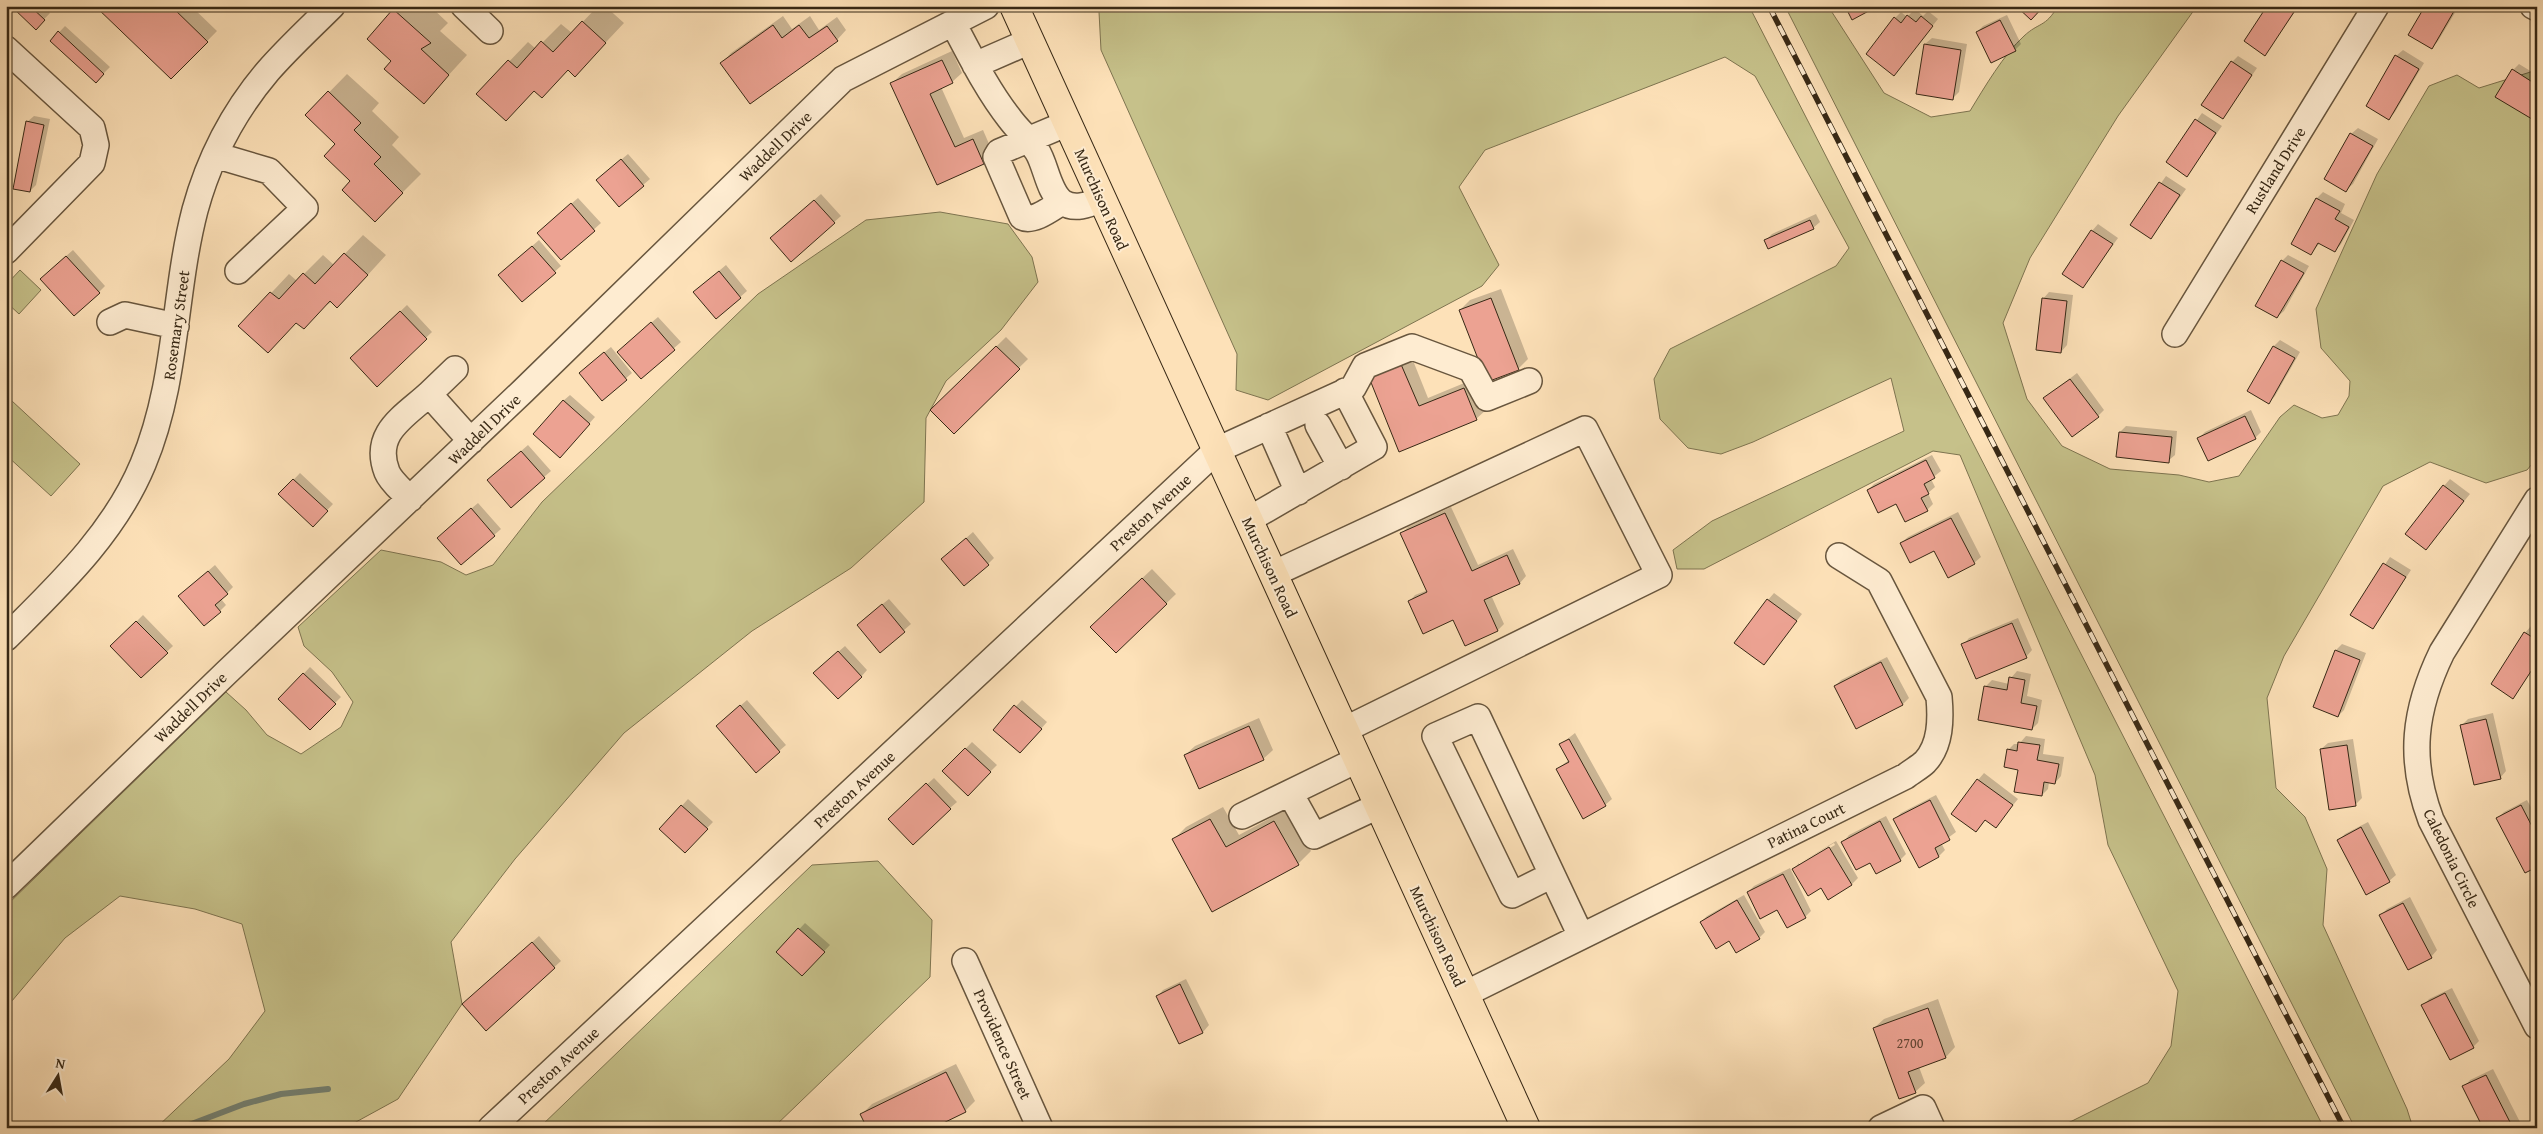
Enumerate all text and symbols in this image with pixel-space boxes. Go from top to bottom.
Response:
street label: Waddell Drive [733,105,817,187]
street label: Rustland Drive [2239,122,2311,218]
street label: Murchison Road [1069,144,1135,254]
street label: Rosemary Street [156,268,196,381]
street label: Waddell Drive [442,388,526,470]
street label: Preston Avenue [1104,468,1196,556]
street label: Murchison Road [1236,513,1304,622]
street label: Waddell Drive [148,666,232,748]
street label: Preston Avenue [808,745,900,833]
street label: Patina Court [1763,796,1849,854]
street label: Caledonia Circle [2418,804,2486,912]
street label: Murchison Road [1404,882,1472,991]
street label: Providence Street [968,985,1038,1104]
street label: Preston Avenue [512,1021,604,1109]
house number: 2700 [1897,1033,1924,1053]
north arrow [32,1052,82,1102]
text: N [54,1053,68,1074]

